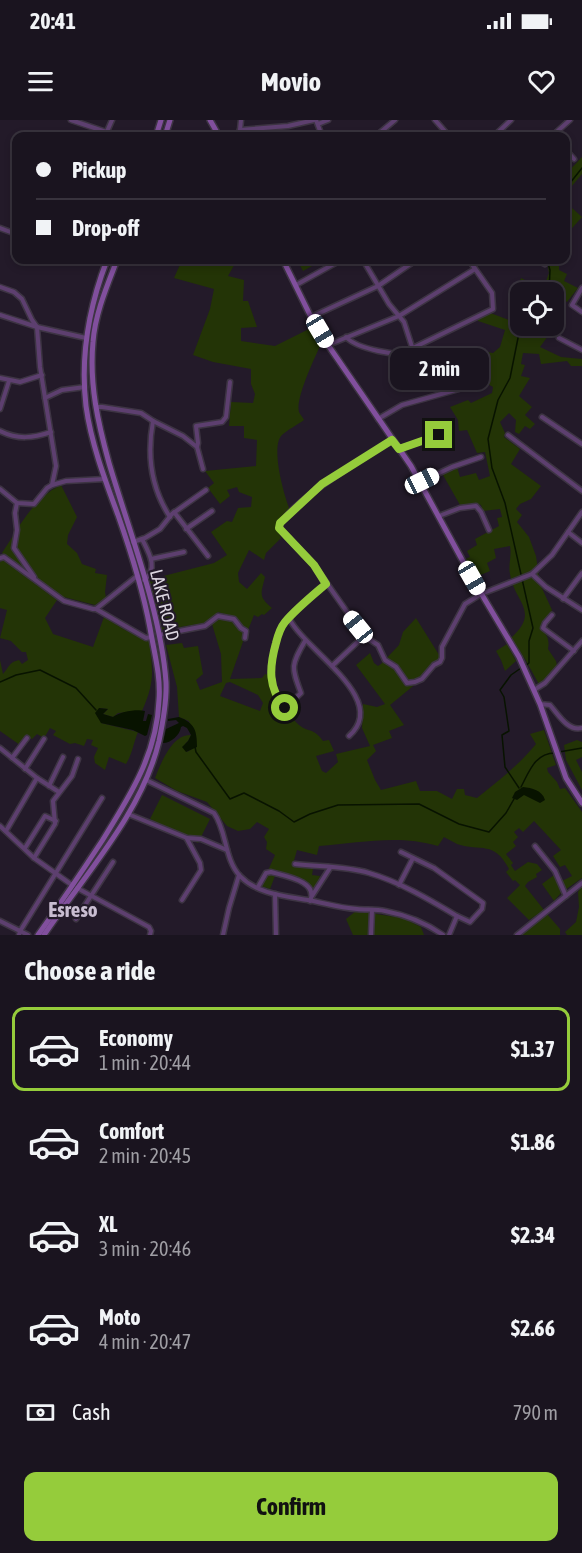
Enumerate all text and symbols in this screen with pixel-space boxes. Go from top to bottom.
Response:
text: 20:41 [30,8,76,34]
icon: menu [24,65,57,98]
icon: heart [525,65,558,98]
text: Movio [261,66,321,97]
text: Pickup [72,157,127,183]
text: Drop-off [72,215,139,241]
map controls [510,282,564,336]
button: locate [510,282,564,336]
car [303,311,337,351]
callout: 2 min [390,348,488,390]
text: 2 min [419,357,460,380]
route end [425,421,452,448]
car [402,465,442,497]
car [455,558,489,598]
street label: LAKE ROAD [146,567,184,643]
car [340,607,376,647]
route start [271,694,298,721]
district label: Esreso [48,897,98,921]
text: Choose a ride [24,955,156,986]
icon: car [27,1022,81,1076]
text: Economy [99,1025,173,1051]
text: $1.37 [511,1036,555,1062]
text: 1 min · 20:44 [99,1051,191,1074]
icon: car [27,1115,81,1169]
text: Comfort [99,1118,164,1144]
text: $1.86 [511,1129,555,1155]
text: 2 min · 20:45 [99,1144,191,1167]
icon: car [27,1208,81,1262]
text: XL [99,1211,117,1237]
text: $2.34 [511,1222,555,1248]
text: 3 min · 20:46 [99,1237,191,1260]
icon: car [27,1301,81,1355]
text: Moto [99,1304,141,1330]
text: $2.66 [511,1315,555,1341]
text: 4 min · 20:47 [99,1330,191,1353]
icon: cash [24,1396,57,1429]
text: Cash [72,1399,111,1425]
text: 790 m [513,1401,558,1424]
button: Confirm [24,1472,558,1541]

